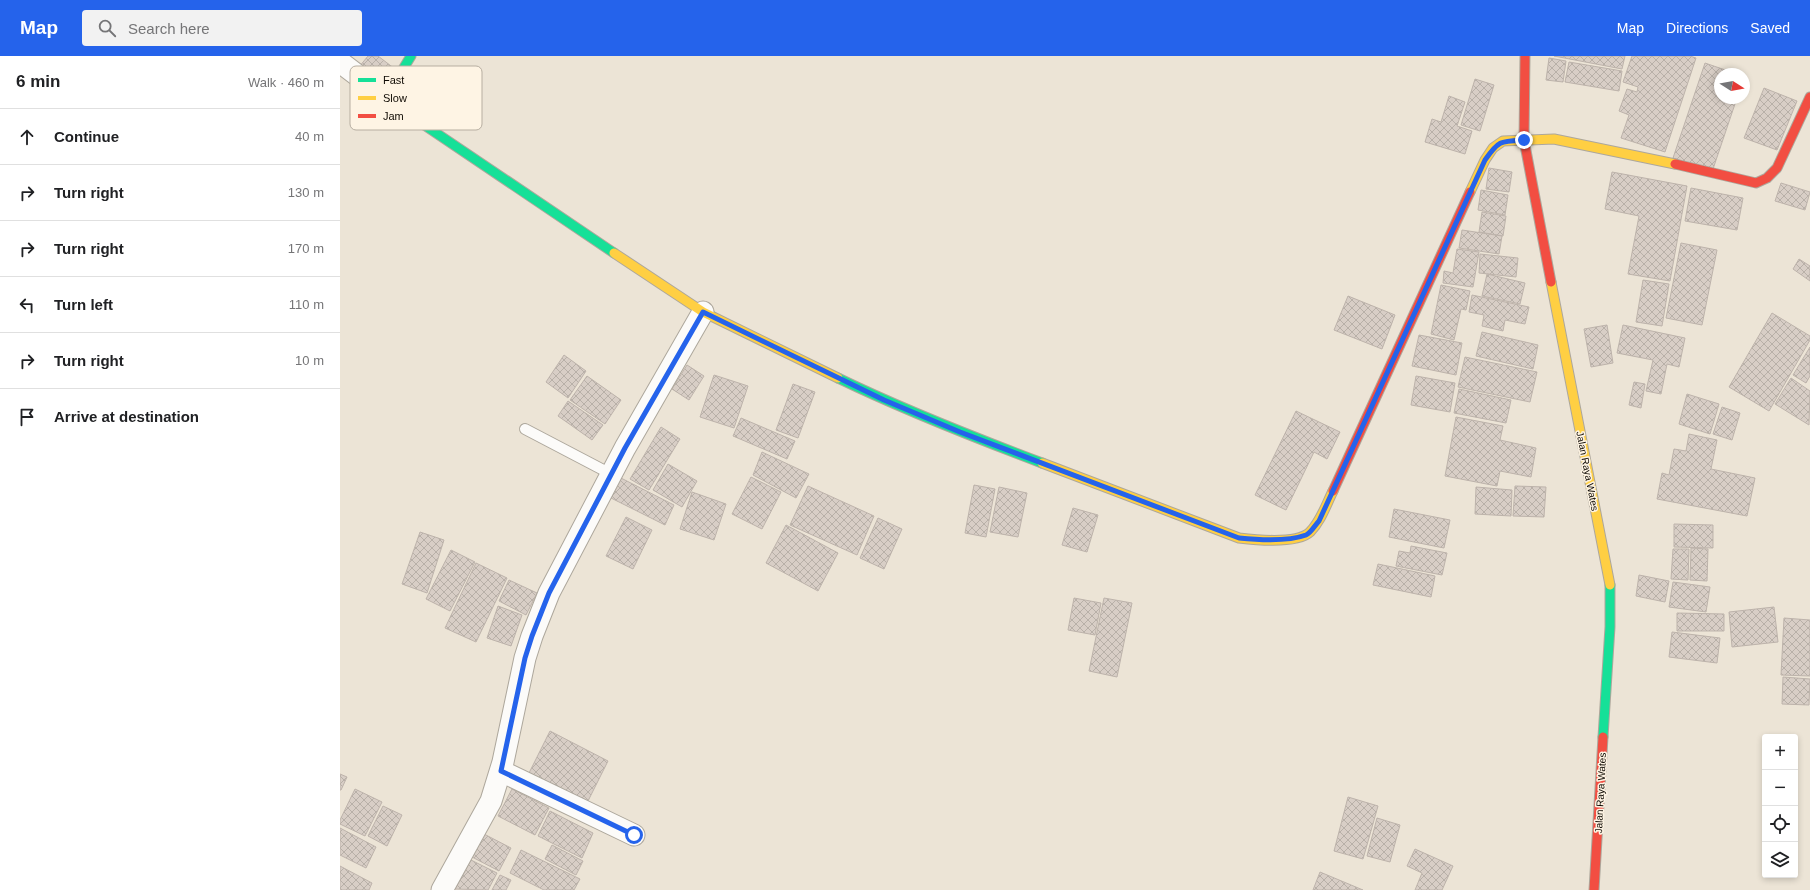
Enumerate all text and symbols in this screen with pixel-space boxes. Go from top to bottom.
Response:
search box [82,10,362,46]
text: Map [20,17,58,38]
icon: search [96,17,118,39]
text: Search here [128,20,210,37]
text: Map [1617,20,1644,36]
text: Directions [1666,20,1728,36]
text: Saved [1750,20,1790,36]
legend [350,66,482,130]
north arrow [1714,68,1750,104]
text: 6 min [16,72,60,91]
text: Fast [383,74,404,86]
text: Walk · 460 m [248,75,324,90]
text: Slow [383,92,407,104]
text: Jam [383,110,404,122]
icon: ahead [16,126,38,148]
text: Continue [54,128,119,145]
text: 40 m [295,129,324,144]
route end [1515,131,1533,149]
icon: right [16,182,38,204]
text: Turn right [54,184,124,201]
text: 130 m [288,185,324,200]
icon: right [16,238,38,260]
text: Turn right [54,240,124,257]
text: 170 m [288,241,324,256]
icon: left [16,294,38,316]
text: Turn left [54,296,113,313]
text: 110 m [289,297,324,312]
icon: right [16,350,38,372]
text: Turn right [54,352,124,369]
text: 10 m [295,353,324,368]
icon: arrive [16,406,38,428]
text: Arrive at destination [54,408,199,425]
street label: Jalan Raya Wates [1574,430,1601,512]
map controls [1762,734,1798,878]
button: + [1762,734,1798,770]
street label: Jalan Raya Wates [1593,752,1608,834]
button: − [1762,770,1798,806]
button: locate [1762,806,1798,842]
route start [625,826,643,844]
button: layers [1762,842,1798,878]

